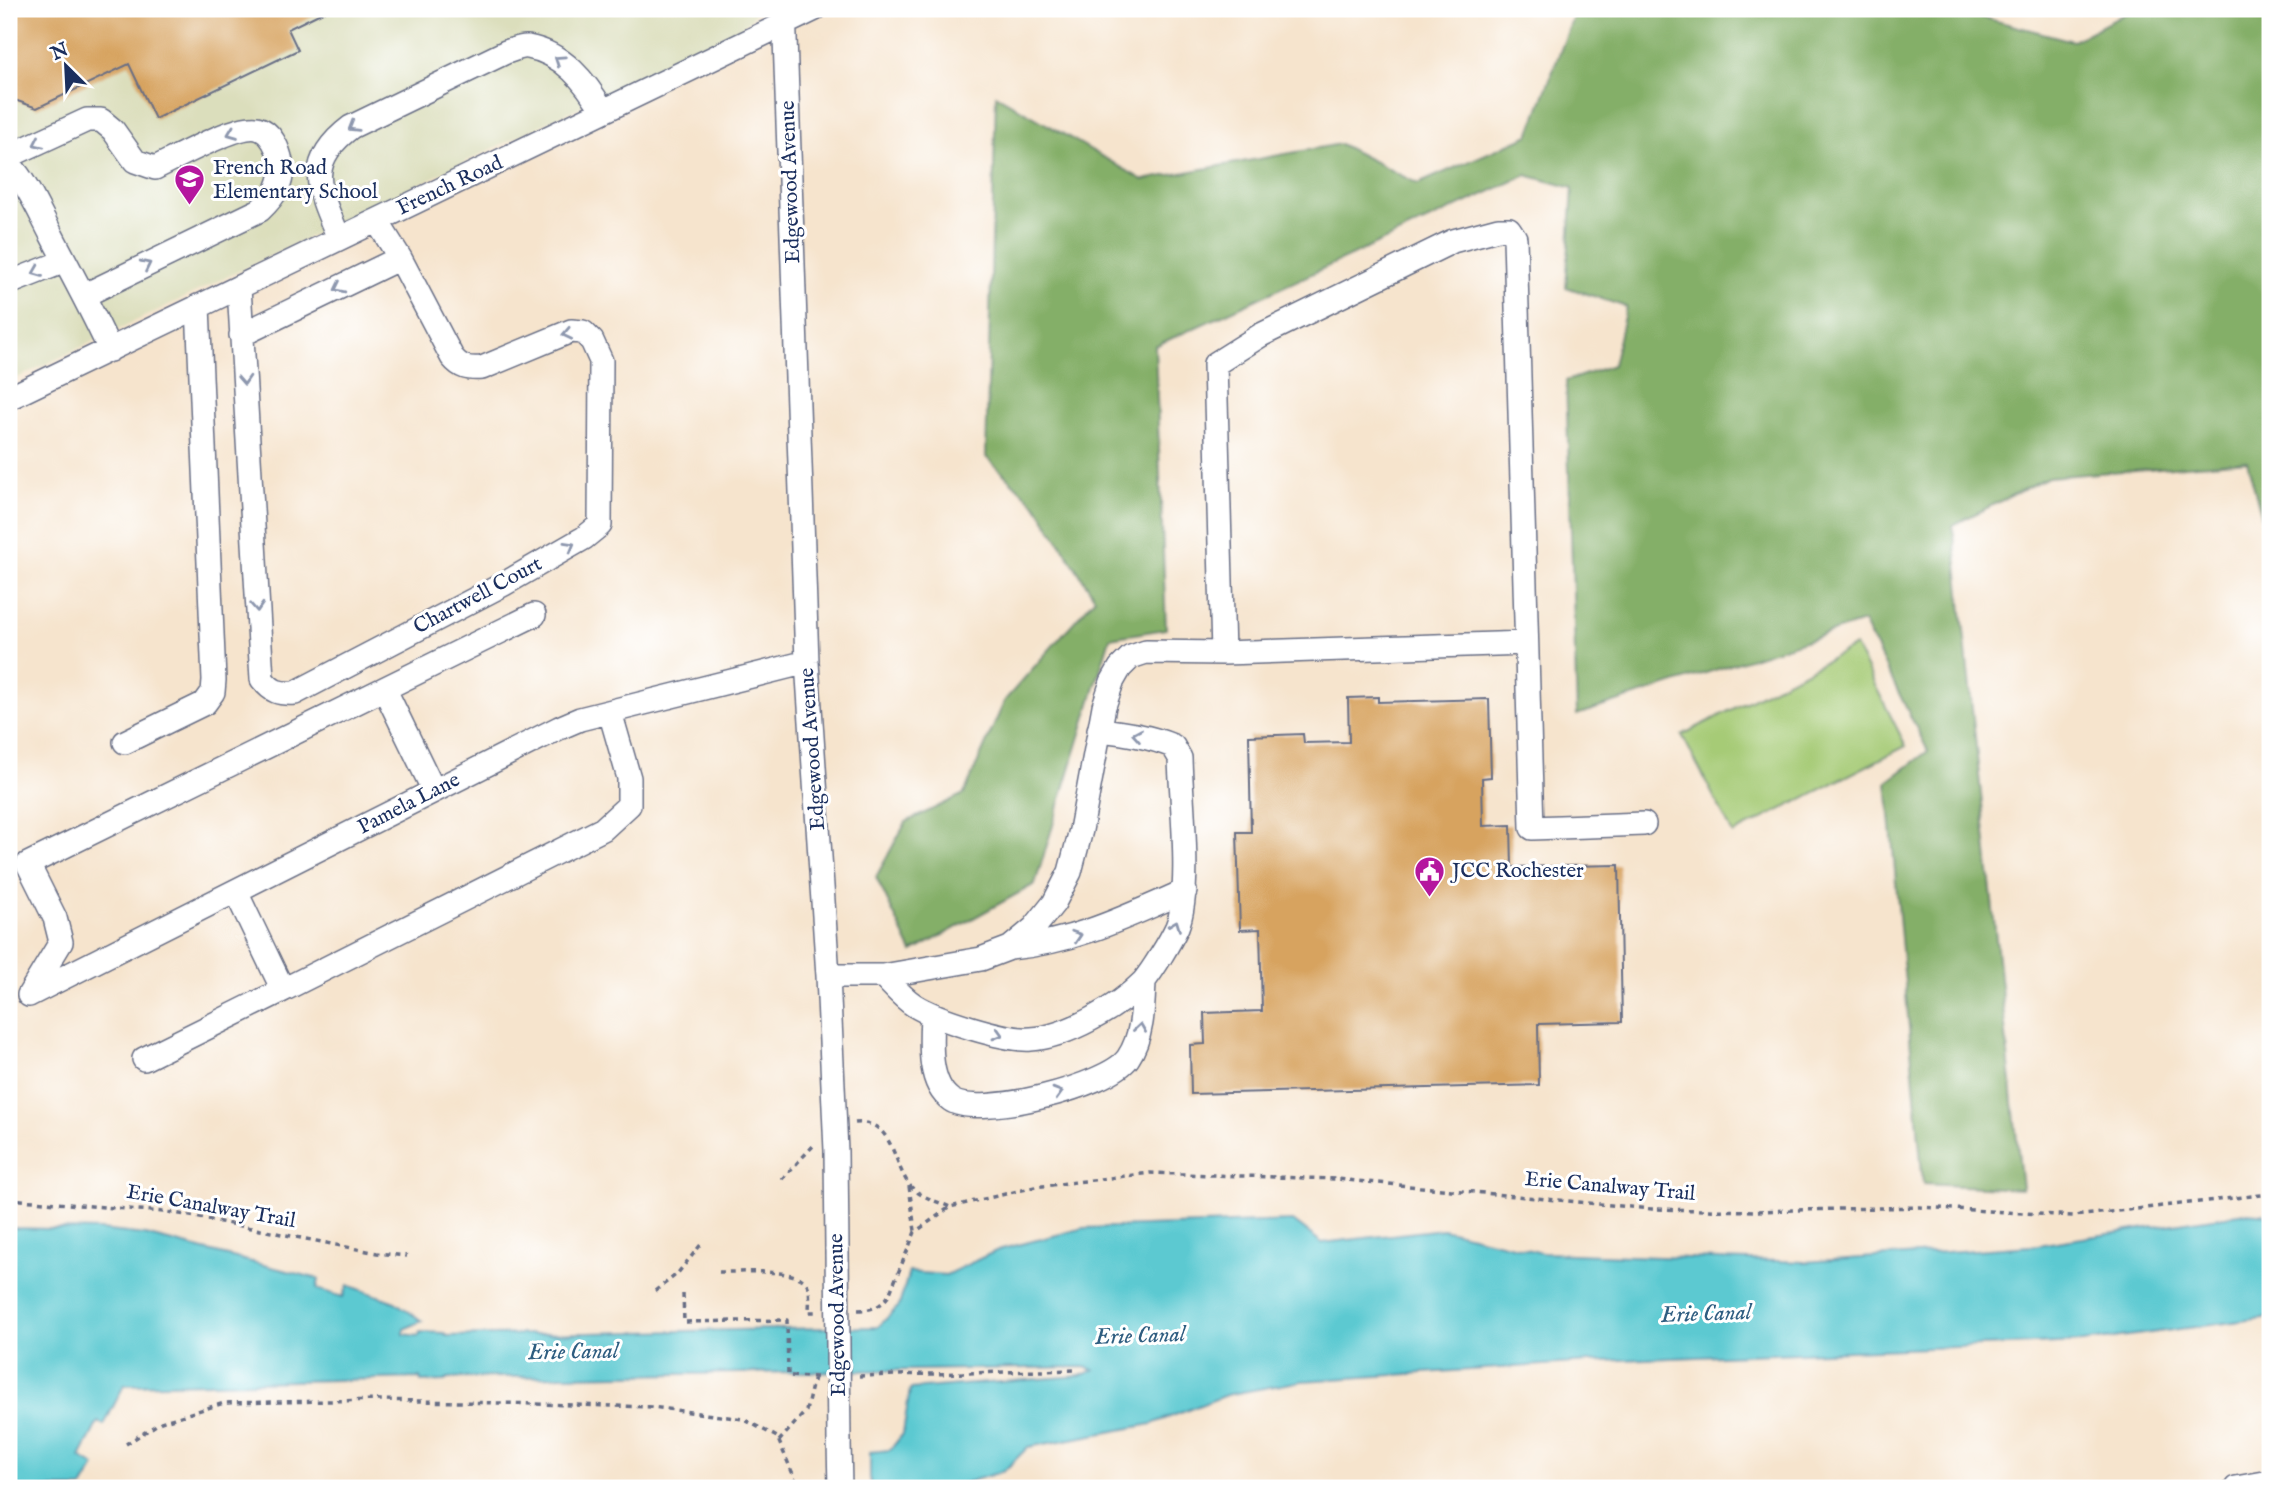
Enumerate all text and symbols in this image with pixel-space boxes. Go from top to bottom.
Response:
north arrow [32,32,102,102]
text: N [47,38,73,67]
one-way arrow [554,56,567,69]
street label: Edgewood Avenue [775,100,807,264]
one-way arrow [347,119,360,132]
one-way arrow [227,125,239,139]
one-way arrow [33,134,45,148]
street label: French Road [393,149,508,222]
place label: French Road Elementary School [213,155,378,206]
school or university icon: French Road Elementary School [173,163,207,207]
one-way arrow [139,260,151,274]
one-way arrow [31,264,43,278]
one-way arrow [334,280,346,294]
one-way arrow [561,326,573,341]
one-way arrow [236,374,251,385]
one-way arrow [562,541,575,554]
street label: Chartwell Court [409,551,547,641]
one-way arrow [250,601,265,612]
street label: Edgewood Avenue [794,666,832,831]
one-way arrow [1131,728,1143,743]
street label: Pamela Lane [353,767,465,841]
public building icon: JCC Rochester [1412,854,1446,898]
place label: JCC Rochester [1450,858,1584,885]
one-way arrow [1167,920,1181,932]
one-way arrow [1070,930,1082,944]
one-way arrow [1132,1022,1147,1034]
one-way arrow [991,1025,1003,1040]
one-way arrow [1052,1086,1064,1101]
street label: Erie Canalway Trail [1524,1166,1697,1208]
street label: Erie Canalway Trail [124,1179,298,1235]
street label: Edgewood Avenue [823,1233,853,1397]
water label: Erie Canal [1659,1298,1753,1330]
water label: Erie Canal [1093,1320,1187,1352]
water label: Erie Canal [527,1337,620,1367]

